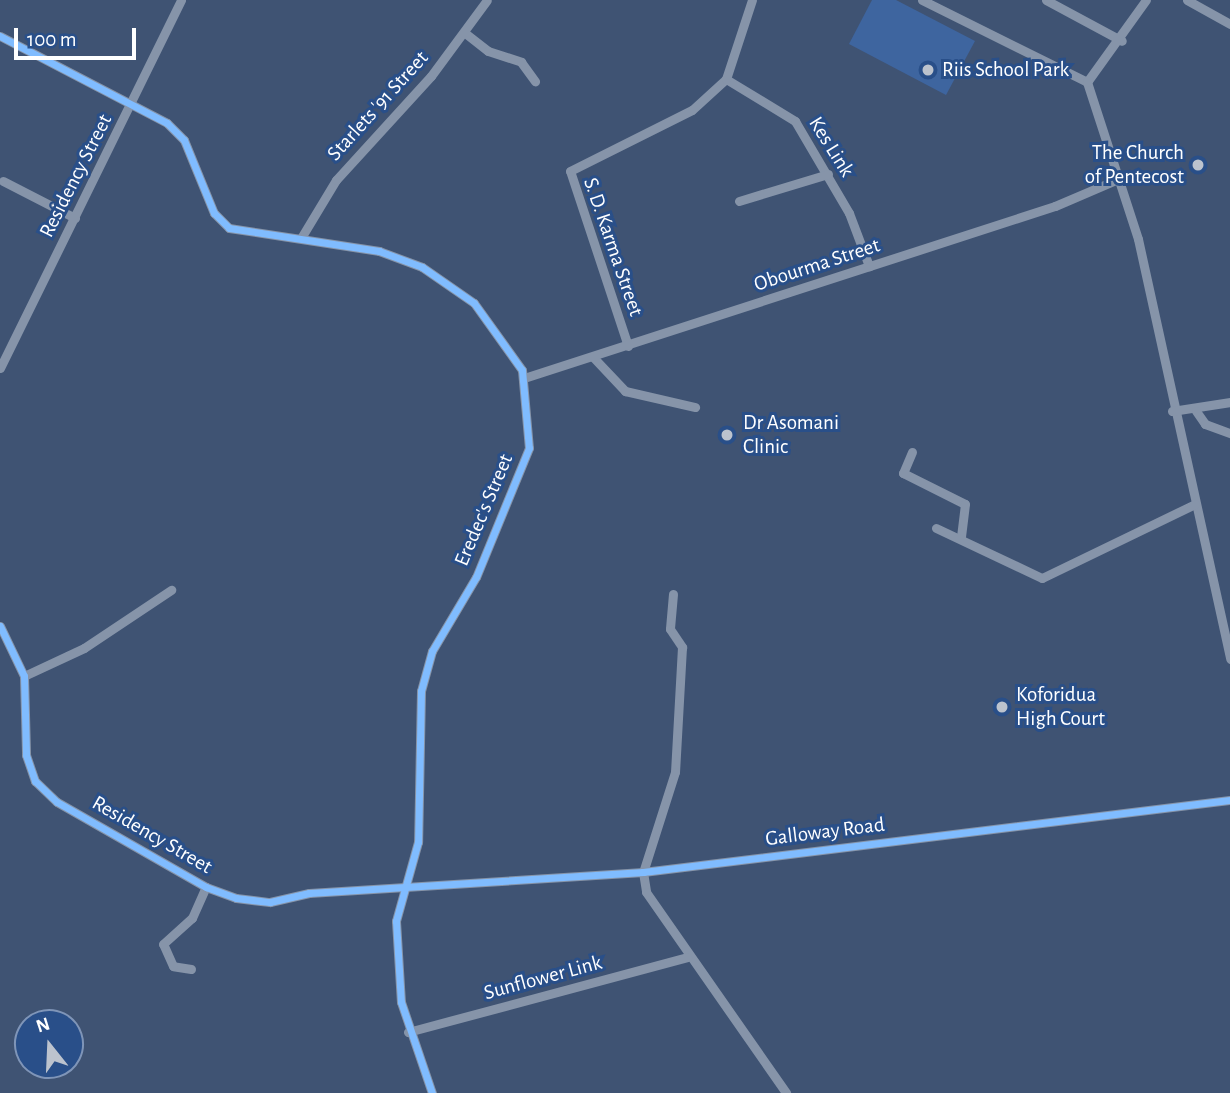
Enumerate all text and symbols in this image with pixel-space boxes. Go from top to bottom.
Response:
scale bar [18,14,140,58]
text: 100 m [27,29,77,50]
street label: Starlets '91 Street [322,46,434,166]
place label: Riis School Park [942,57,1069,83]
marker: Riis School Park [920,62,936,78]
street label: Residency Street [34,110,118,242]
street label: Kes Link [803,112,859,182]
place label: The Church of Pentecost [1085,140,1184,190]
marker: The Church of Pentecost [1190,157,1206,173]
street label: S. D. Karma Street [578,174,648,320]
street label: Obourma Street [751,233,883,297]
place label: Dr Asomani Clinic [743,410,839,460]
marker: Dr Asomani Clinic [717,425,737,445]
street label: Eredec's Street [449,450,519,570]
place label: Koforidua High Court [1016,682,1105,732]
marker: Koforidua High Court [994,699,1010,715]
street label: Residency Street [87,790,217,880]
street label: Galloway Road [764,812,886,852]
street label: Sunflower Link [481,950,605,1006]
north arrow [14,1009,84,1079]
text: N [34,1014,52,1037]

